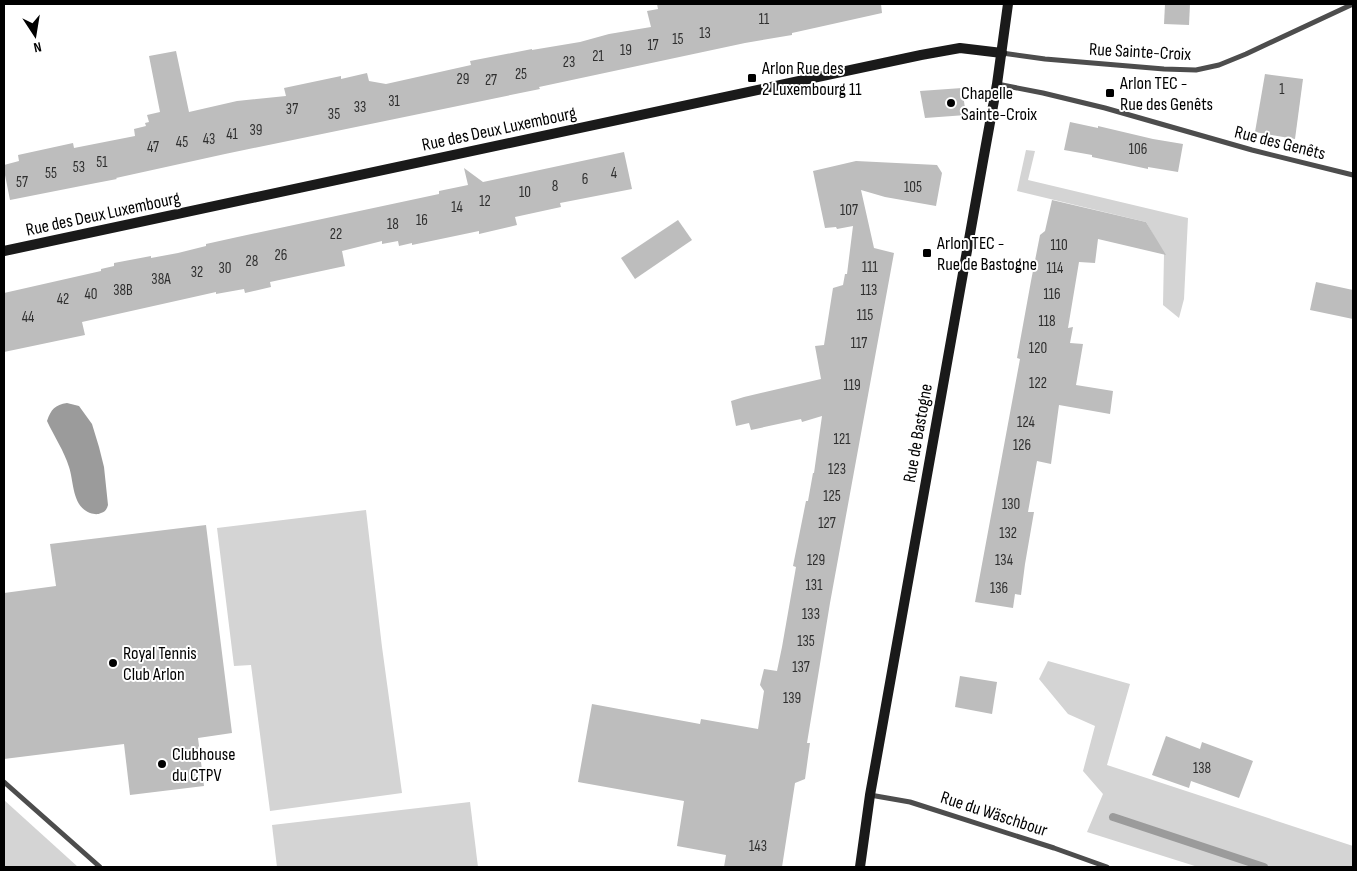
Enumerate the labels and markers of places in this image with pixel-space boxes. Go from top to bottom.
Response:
place label: Arlon Rue des 2 Luxembourg 11 [761,58,862,100]
marker: Arlon Rue des 2 Luxembourg 11 [746,72,758,84]
place label: Arlon TEC - Rue des Genêts [1119,73,1213,115]
place label: Chapelle Sainte-Croix [961,83,1037,125]
marker: Arlon TEC - Rue des Genêts [1104,87,1116,99]
marker: Chapelle Sainte-Croix [945,97,957,109]
place label: Arlon TEC - Rue de Bastogne [936,233,1037,275]
marker: Arlon TEC - Rue de Bastogne [921,247,933,259]
place label: Royal Tennis Club Arlon [123,643,197,685]
marker: Royal Tennis Club Arlon [107,657,119,669]
place label: Clubhouse du CTPV [172,744,235,786]
marker: Clubhouse du CTPV [156,758,168,770]

